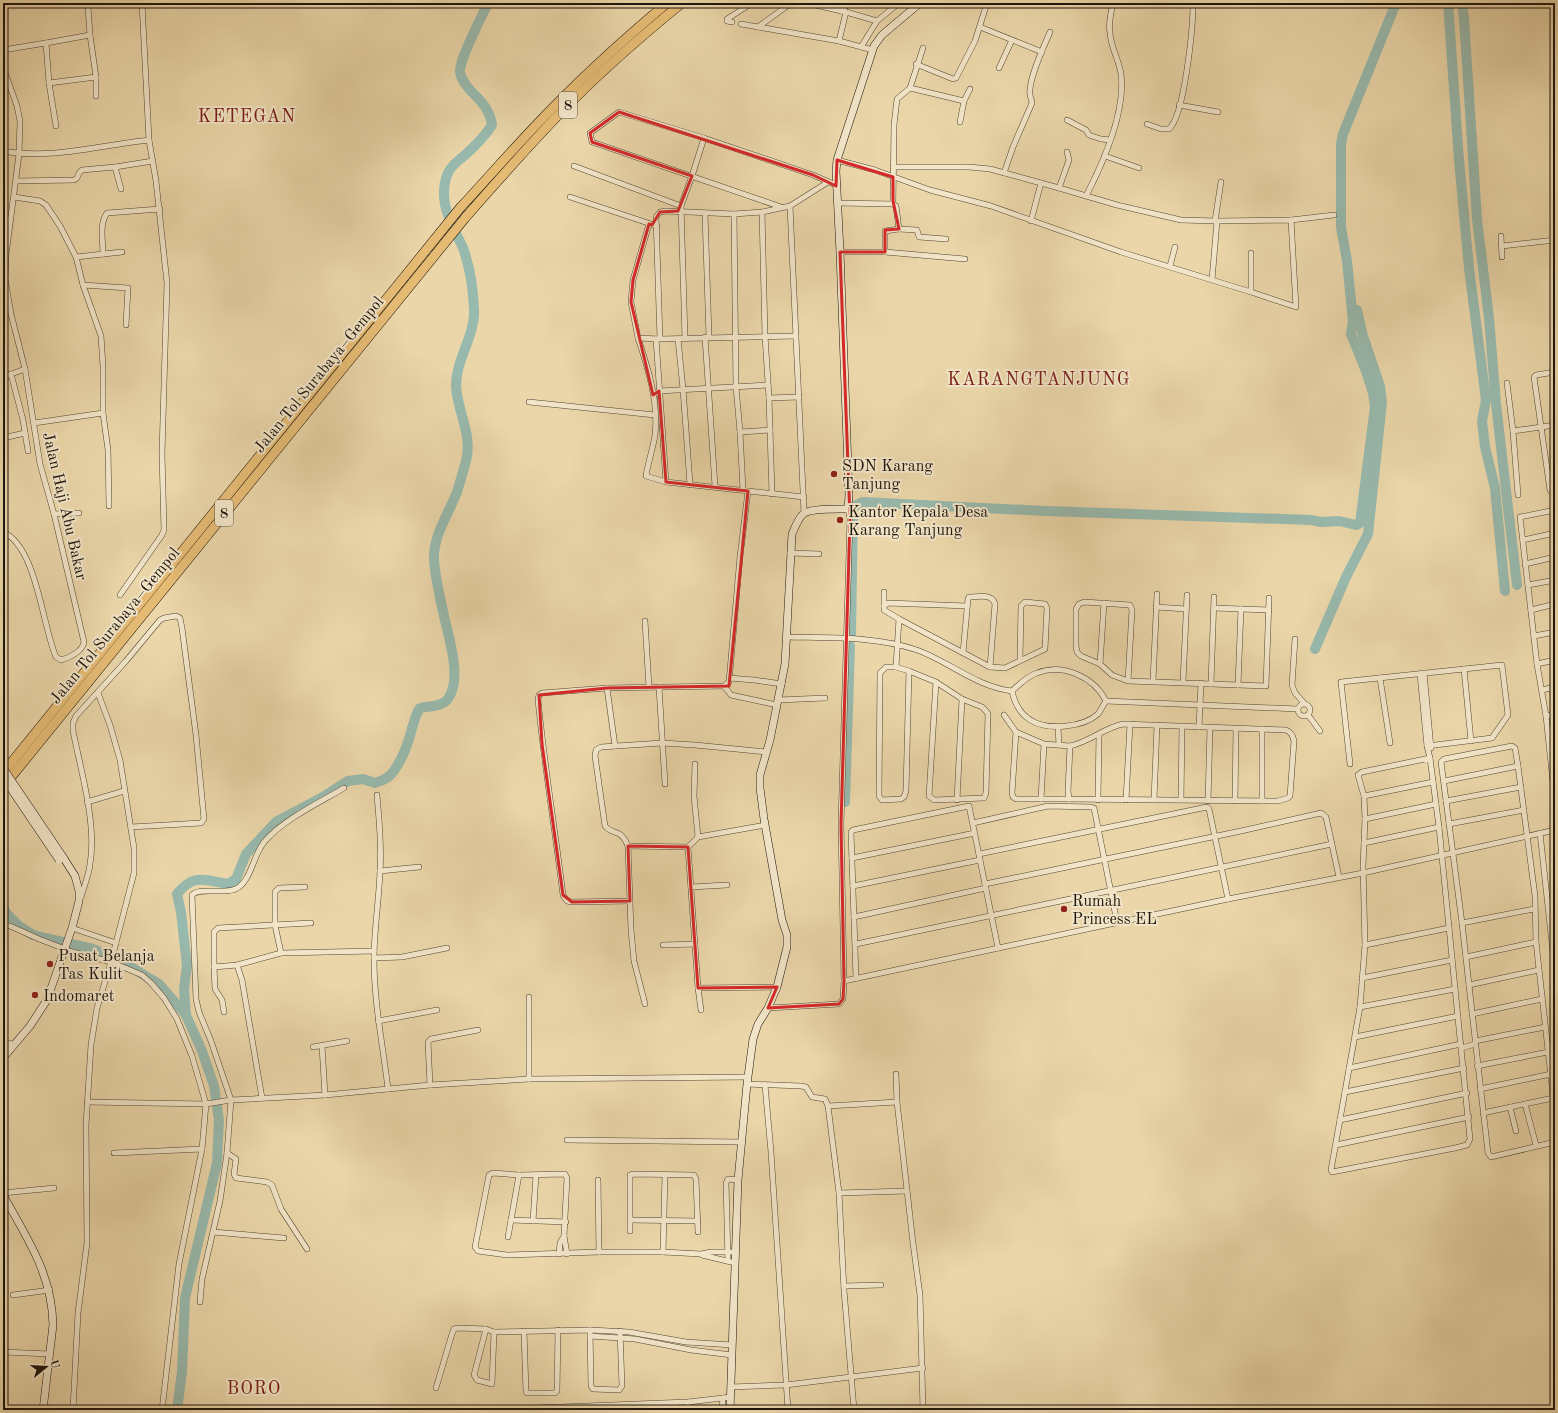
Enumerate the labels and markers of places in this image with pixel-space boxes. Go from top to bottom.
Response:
place label: SDN Karang Tanjung [842,459,933,493]
marker: SDN Karang Tanjung [829,469,839,479]
place label: Kantor Kepala Desa Karang Tanjung [848,505,988,539]
marker: Kantor Kepala Desa Karang Tanjung [835,515,845,525]
place label: Rumah Princess EL [1072,894,1157,928]
marker: Rumah Princess EL [1059,904,1069,914]
place label: Pusat Belanja Tas Kulit [58,949,155,983]
marker: Pusat Belanja Tas Kulit [45,959,55,969]
place label: Indomaret [43,989,115,1005]
marker: Indomaret [30,990,40,1000]

